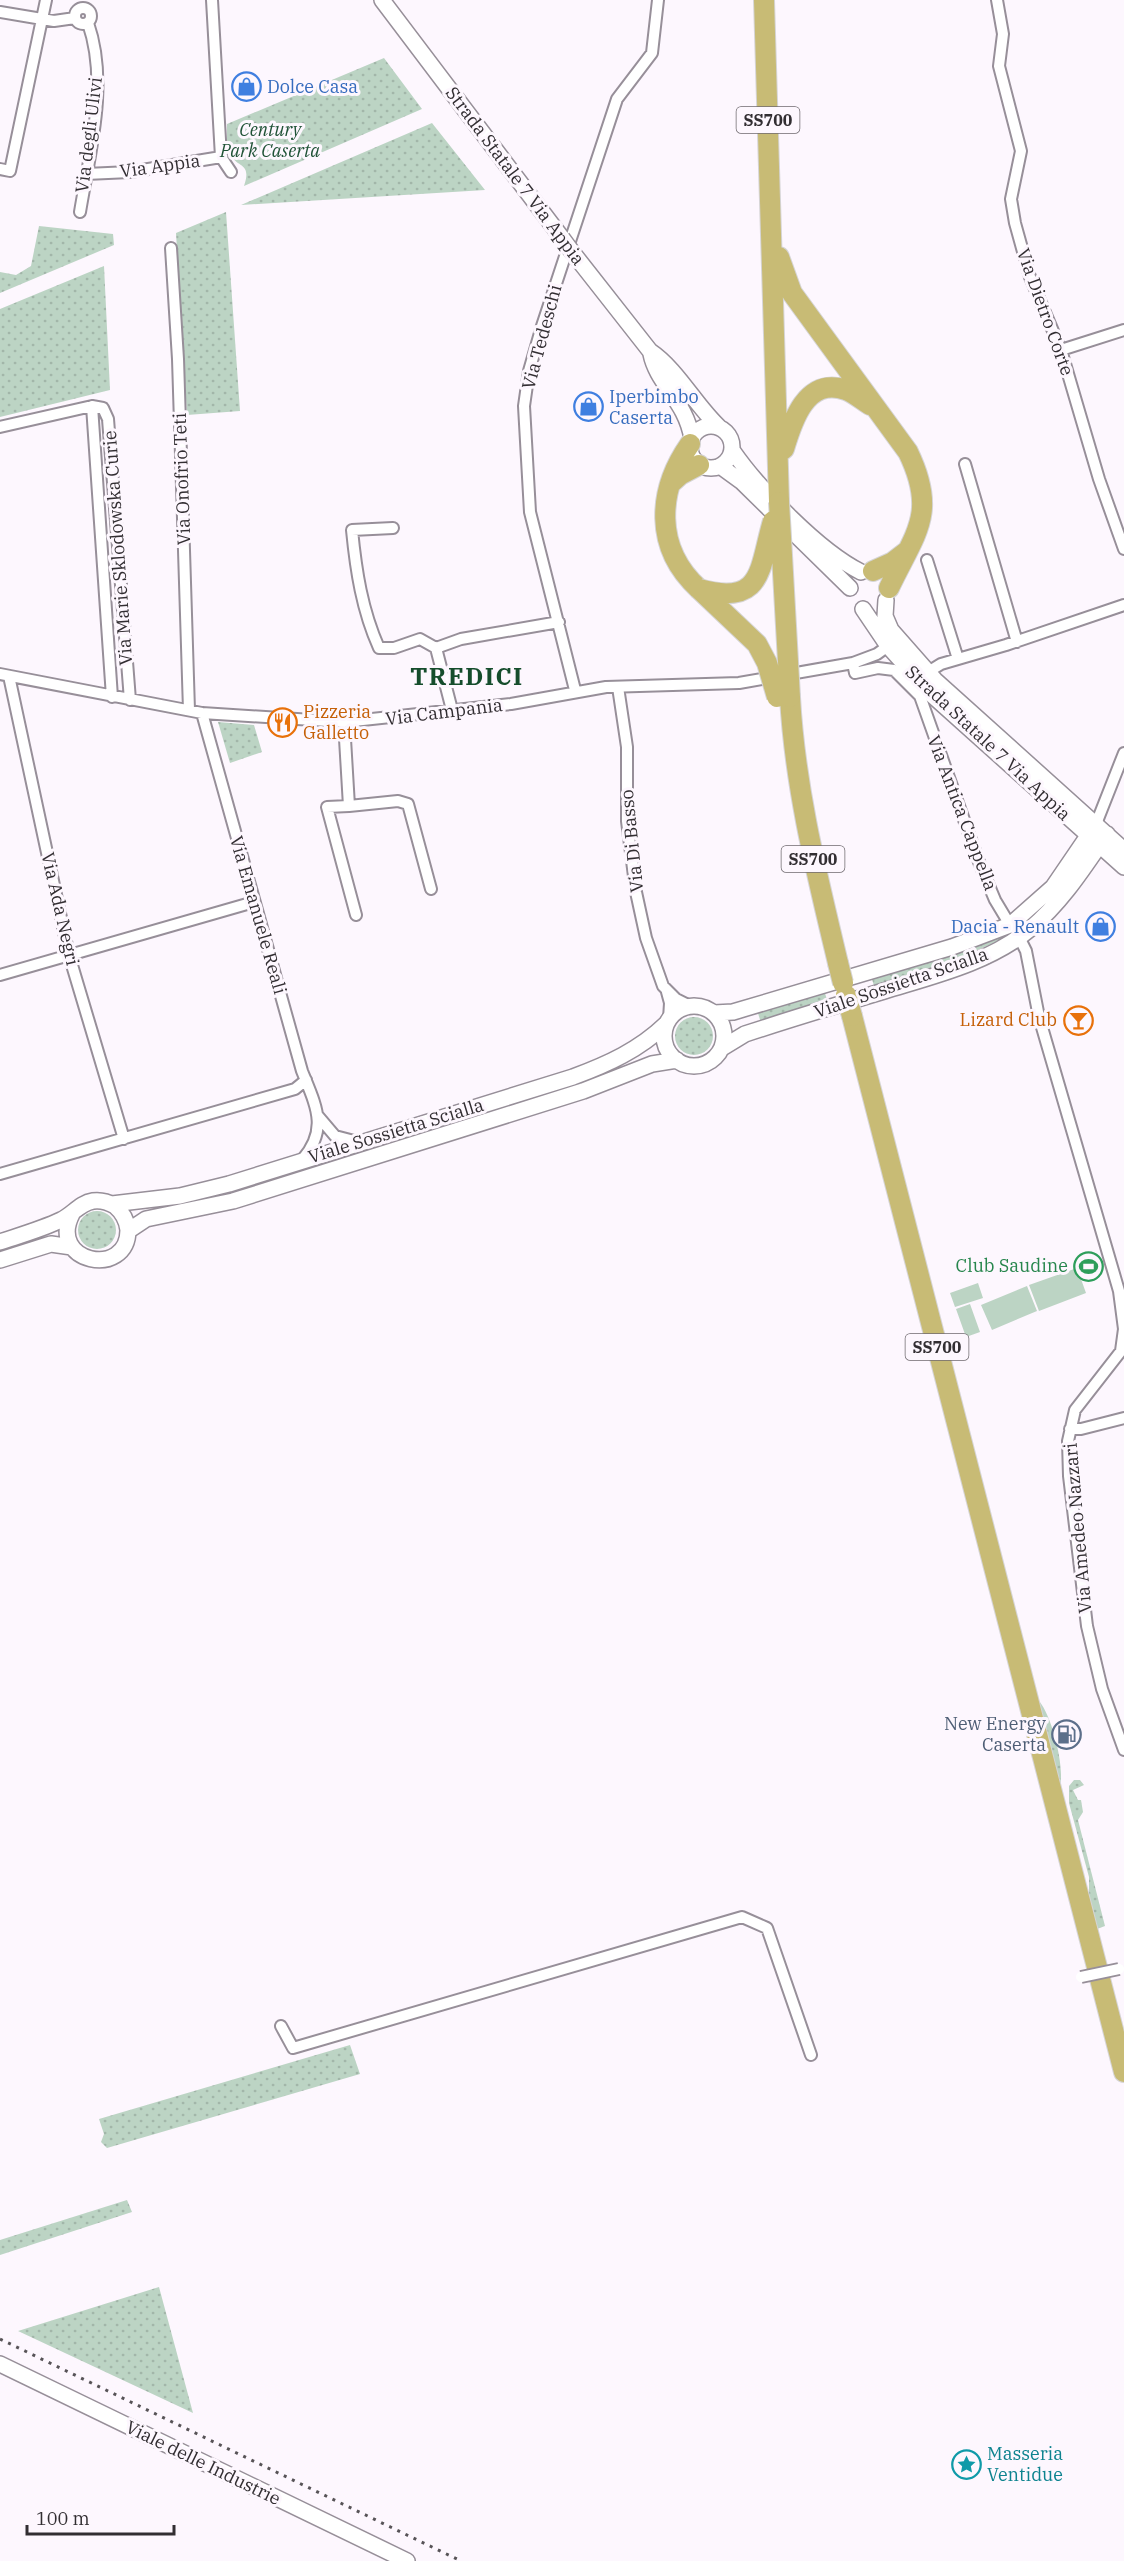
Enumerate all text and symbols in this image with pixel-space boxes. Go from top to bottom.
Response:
shop icon: Dolce Casa [230,71,262,103]
street label: Via degli Ulivi [70,75,107,194]
place label: Dolce Casa [267,75,358,98]
street label: Strada Statale 7 Via Appia [441,82,590,270]
road number: SS700 [736,107,800,133]
park label: Century Park Caserta [219,118,320,162]
street label: Via Appia [118,148,202,183]
street label: Via Dietro Corte [1012,245,1079,379]
street label: Via Tedeschi [516,282,567,392]
place label: Iperbimbo Caserta [609,385,699,429]
shop icon: Iperbimbo Caserta [572,391,604,423]
street label: Via Onofrio Teti [168,412,195,546]
street label: Via Marie Sklodowska Curie [98,430,137,666]
district label: TREDICI [410,660,524,692]
street label: Strada Statale 7 Via Appia [901,660,1076,825]
street label: Via Campania [384,693,504,730]
place label: Pizzeria Galletto [303,700,371,744]
restaurant icon: Pizzeria Galletto [266,706,298,738]
street label: Via Antica Cappella [922,732,1003,894]
street label: Via Di Basso [615,788,648,894]
street label: Via Emanuele Reali [225,833,292,997]
road number: SS700 [782,846,844,872]
street label: Via Ada Negri [36,850,85,968]
shop icon: Dacia - Renault [1084,911,1116,943]
place label: Dacia - Renault [951,915,1079,938]
street label: Viale Sossietta Scialla [811,942,991,1023]
bar icon: Lizard Club [1062,1004,1094,1036]
place label: Lizard Club [960,1008,1057,1031]
street label: Viale Sossietta Scialla [305,1093,487,1168]
sports icon: Club Saudine [1073,1250,1105,1282]
place label: Club Saudine [956,1254,1068,1277]
road number: SS700 [906,1334,968,1360]
street label: Via Amedeo Nazzari [1059,1442,1096,1614]
place label: New Energy Caserta [944,1712,1046,1756]
fuel station icon: New Energy Caserta [1051,1718,1083,1750]
street label: Viale delle Industrie [122,2415,285,2510]
place label: Masseria Ventidue [987,2442,1063,2486]
place icon: Masseria Ventidue [950,2448,982,2480]
scale bar [27,2498,174,2536]
text: 100 m [36,2507,90,2530]

